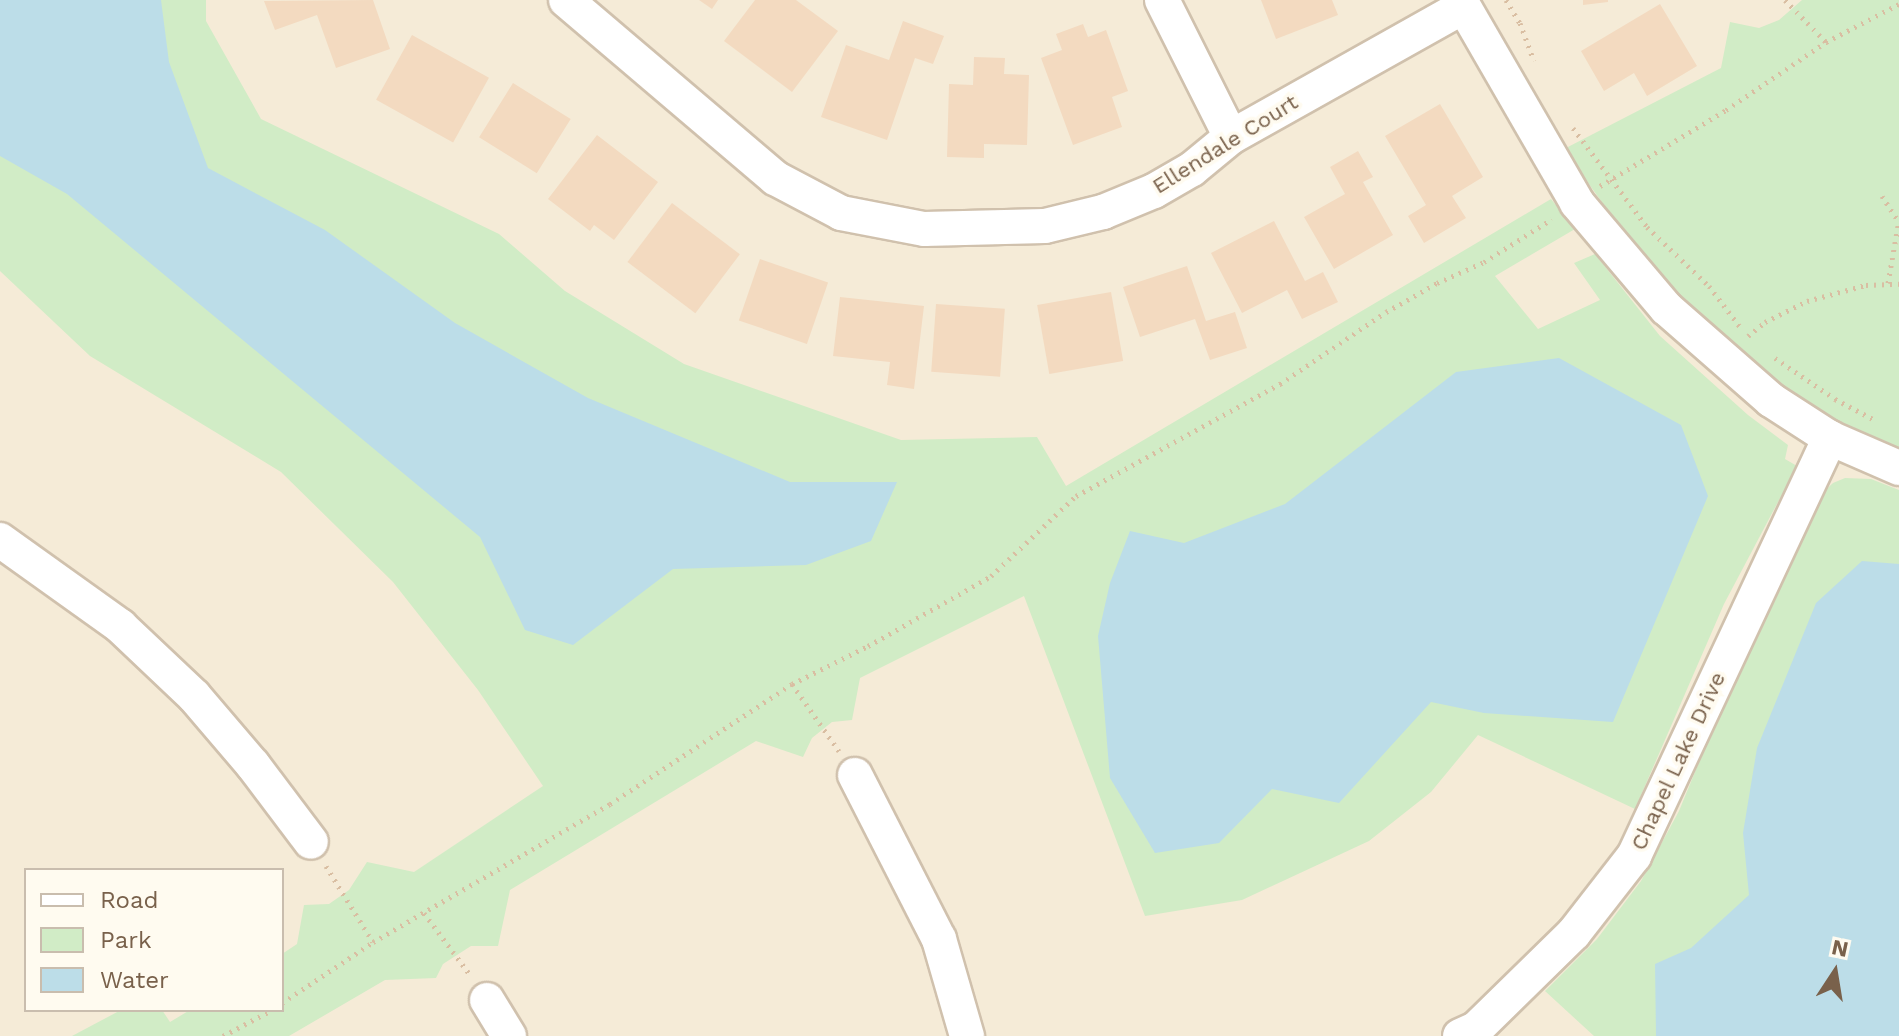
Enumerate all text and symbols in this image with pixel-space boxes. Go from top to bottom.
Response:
street label: Ellendale Court [1147,89,1303,199]
street label: Chapel Lake Drive [1625,667,1731,855]
legend [24,868,284,1012]
text: Road [100,886,159,914]
text: Park [100,926,152,954]
north arrow [1795,932,1875,1012]
text: N [1830,934,1851,962]
text: Water [100,966,169,994]

